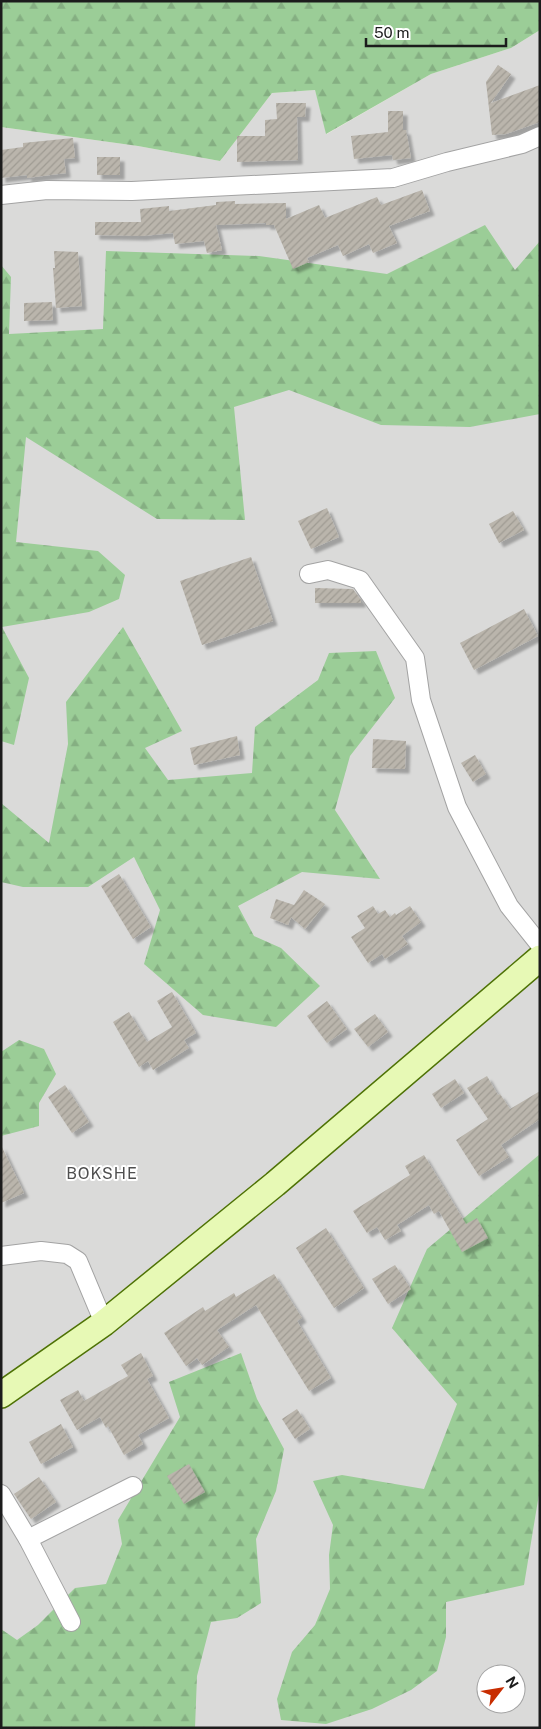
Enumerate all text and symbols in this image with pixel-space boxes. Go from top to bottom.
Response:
scale bar [366,15,506,47]
text: 50 m [374,24,409,41]
district label: BOKSHE [66,1164,138,1183]
north arrow [476,1664,526,1714]
text: N [502,1673,522,1691]

